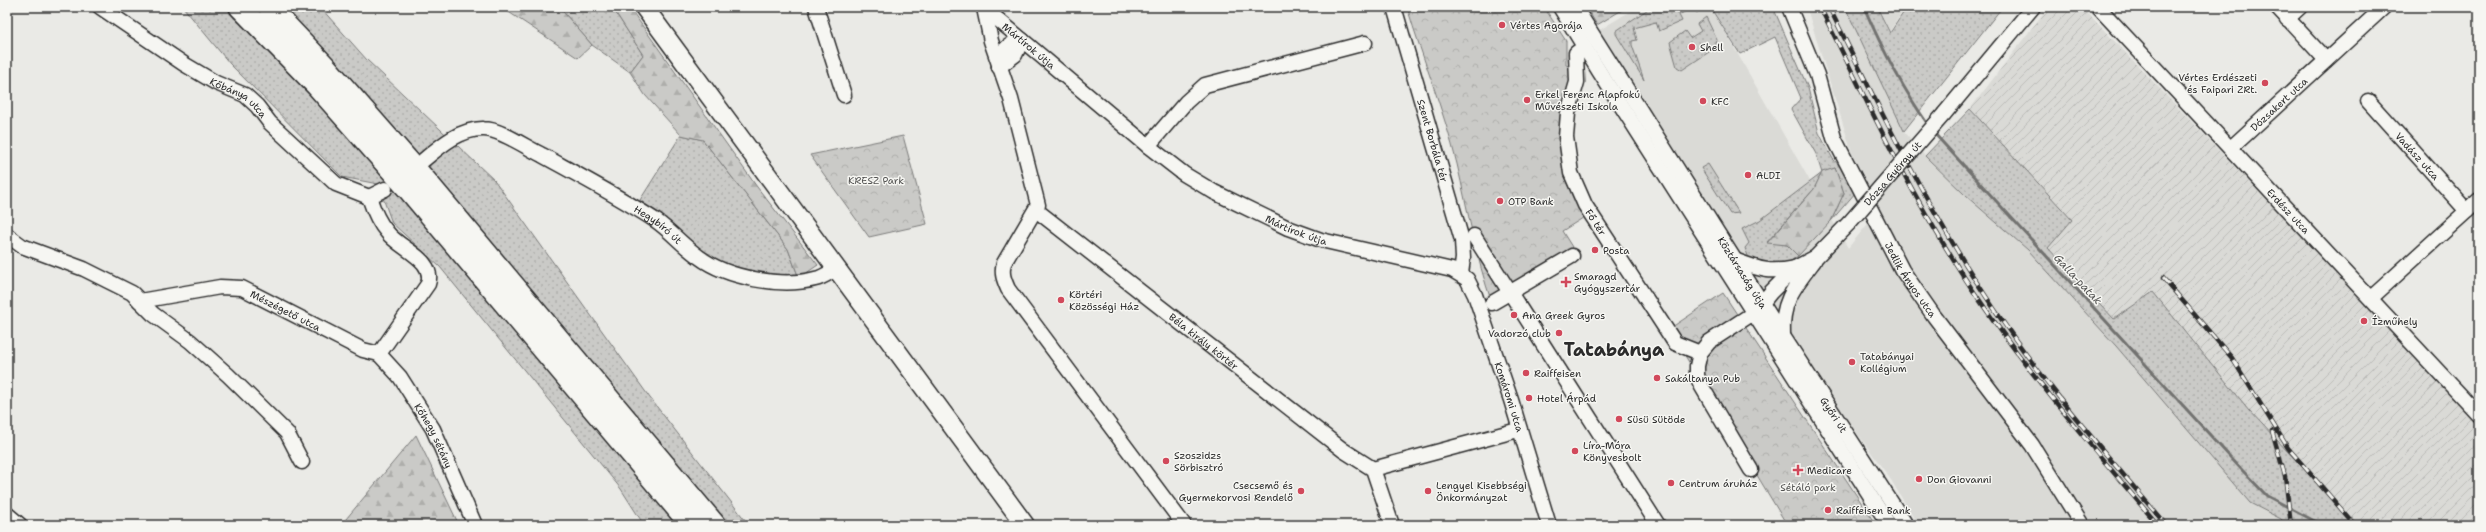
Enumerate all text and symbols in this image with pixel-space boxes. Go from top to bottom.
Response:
place label: Vértes Agorája [1510,19,1583,32]
street label: Mártírok útja [999,20,1058,73]
marker: Vértes Agorája [1497,20,1507,30]
place label: Shell [1700,41,1723,54]
marker: Shell [1687,42,1697,52]
place label: Vértes Erdészeti és Faipari ZRt. [2178,71,2257,96]
street label: Dózsakert utca [2248,74,2311,134]
street label: Kőbánya utca [207,75,270,121]
marker: Vértes Erdészeti és Faipari ZRt. [2260,78,2270,88]
place label: Erkel Ferenc Alapfokú Művészeti Iskola [1535,88,1640,113]
marker: Erkel Ferenc Alapfokú Művészeti Iskola [1522,95,1532,105]
place label: KFC [1711,95,1729,108]
marker: KFC [1698,96,1708,106]
street label: Szent Borbála tér [1414,98,1451,184]
street label: Vadász utca [2392,130,2442,183]
street label: Dózsa György út [1861,139,1924,209]
place label: ALDI [1756,169,1781,182]
marker: ALDI [1743,170,1753,180]
park label: KRESZ Park [848,174,904,187]
street label: Erdész utca [2264,186,2313,237]
place label: OTP Bank [1508,195,1554,208]
marker: OTP Bank [1495,196,1505,206]
street label: Hegybíró út [632,202,685,247]
street label: Fő tér [1582,207,1609,238]
street label: Mártírok útja [1263,212,1329,248]
street label: Köztársaság útja [1715,234,1770,312]
street label: Jedlik Ányos utca [1882,240,1939,321]
place label: Posta [1603,244,1630,257]
marker: Posta [1590,245,1600,255]
water label: Galla-patak [2050,251,2105,308]
place label: Smaragd Gyógyszertár [1574,270,1641,295]
marker: Smaragd Gyógyszertár [1561,277,1571,287]
street label: Mészégető utca [248,287,323,334]
place label: Körtéri Közösségi Ház [1069,288,1139,313]
marker: Körtéri Közösségi Ház [1056,295,1066,305]
place label: Ana Greek Gyros [1522,309,1605,322]
street label: Béla király körtér [1166,310,1241,373]
marker: Ana Greek Gyros [1509,310,1519,320]
place label: Ízműhely [2372,315,2418,328]
marker: Ízműhely [2359,316,2369,326]
place label: Vadorzó club [1488,327,1551,340]
marker: Vadorzó club [1554,328,1564,338]
district label: Tatabánya [1564,338,1665,362]
place label: Tatabányai Kollégium [1860,350,1914,375]
marker: Tatabányai Kollégium [1847,357,1857,367]
street label: Komáromi utca [1491,360,1527,434]
place label: Raiffeisen [1534,367,1581,380]
marker: Raiffeisen [1521,368,1531,378]
place label: Sakáltanya Pub [1665,372,1740,385]
marker: Sakáltanya Pub [1652,373,1662,383]
place label: Hotel Árpád [1537,392,1597,405]
marker: Hotel Árpád [1524,393,1534,403]
street label: Győri út [1817,395,1850,435]
street label: Kőhegy sétány [411,401,455,471]
place label: Süsü Sütöde [1627,413,1686,426]
marker: Süsü Sütöde [1614,414,1624,424]
place label: Líra-Móra Könyvesbolt [1583,439,1642,464]
marker: Líra-Móra Könyvesbolt [1570,446,1580,456]
place label: Szoszidzs Sörbisztró [1174,449,1223,474]
marker: Szoszidzs Sörbisztró [1161,456,1171,466]
marker: Medicare [1792,464,1804,476]
place label: Medicare [1807,464,1852,477]
place label: Don Giovanni [1927,473,1992,486]
marker: Don Giovanni [1914,474,1924,484]
place label: Centrum áruház [1679,477,1758,490]
marker: Centrum áruház [1666,478,1676,488]
place label: Csecsemő és Gyermekorvosi Rendelő [1179,479,1293,504]
place label: Lengyel Kisebbségi Önkormányzat [1436,479,1527,504]
park label: Sétáló park [1780,481,1836,494]
marker: Csecsemő és Gyermekorvosi Rendelő [1296,486,1306,496]
marker: Lengyel Kisebbségi Önkormányzat [1423,486,1433,496]
place label: Raiffeisen Bank [1836,504,1911,517]
marker: Raiffeisen Bank [1823,505,1833,515]

